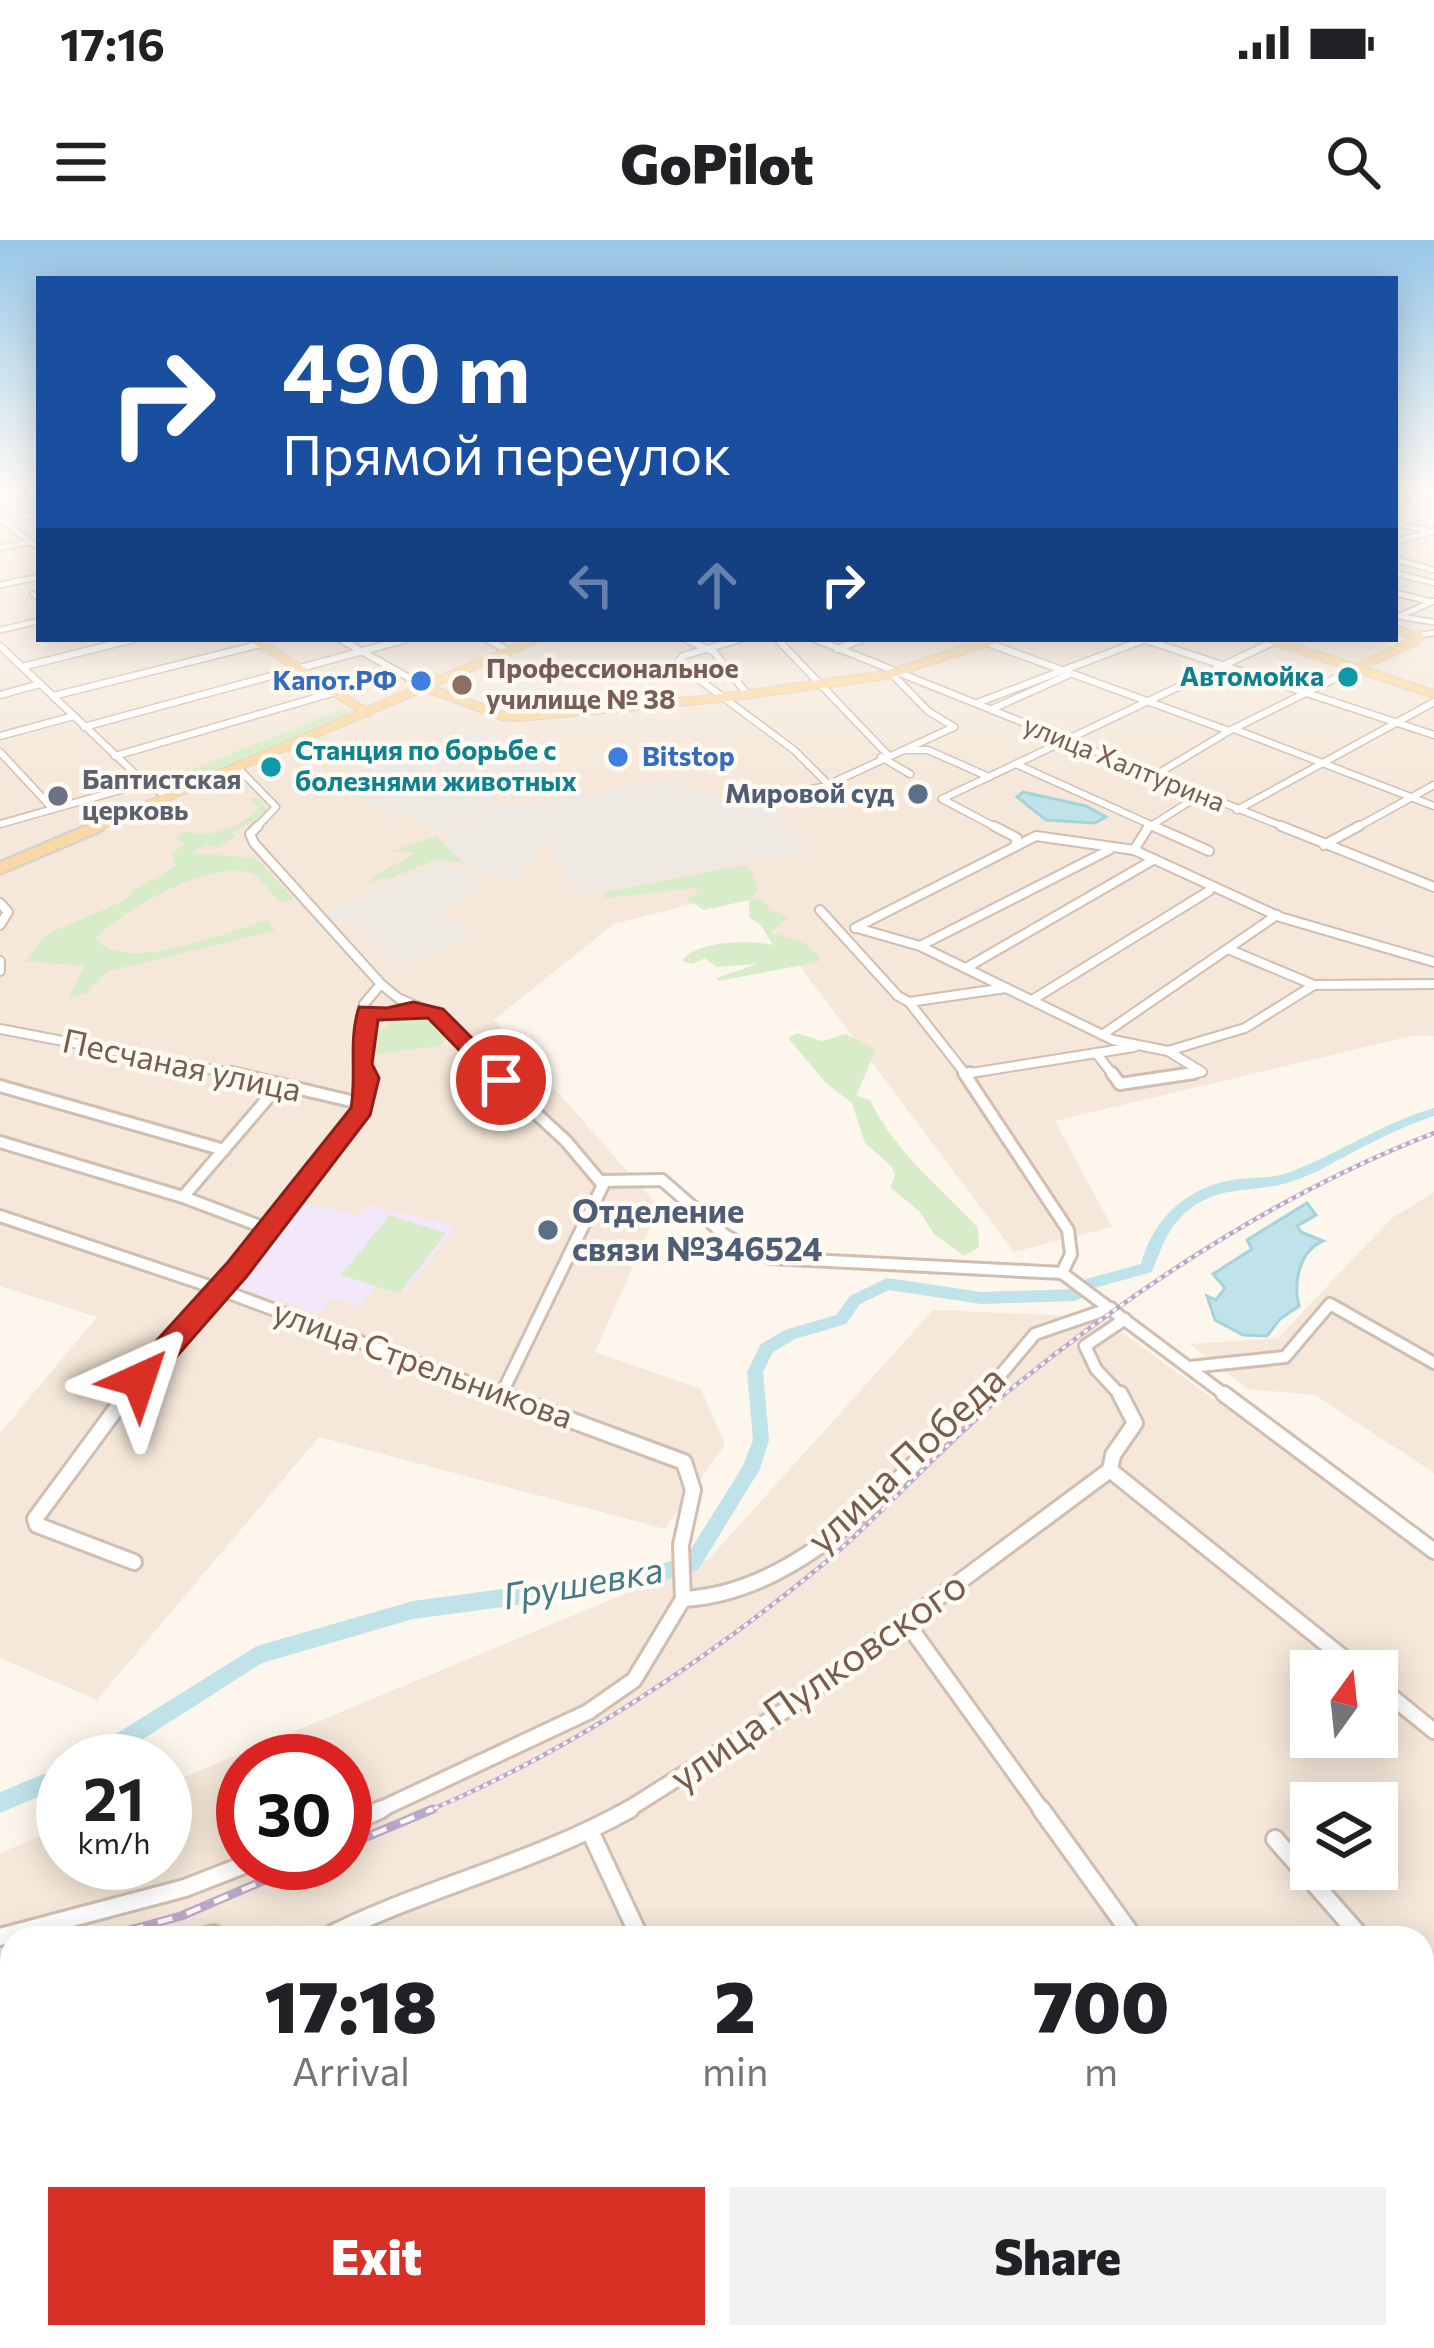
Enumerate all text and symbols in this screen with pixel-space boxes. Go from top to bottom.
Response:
text: 17:16 [60,15,165,70]
icon: menu [48,129,114,195]
text: GoPilot [620,129,814,195]
icon: search [1320,129,1386,195]
text: 490 m [282,318,531,420]
icon: right [84,324,240,480]
text: Прямой переулок [282,420,731,486]
icon: left [558,552,624,618]
icon: ahead [684,552,750,618]
icon: right [810,552,876,618]
place label: Профессиональное училище № 38 [486,651,739,715]
place label: Автомойка [1180,659,1324,692]
place label: Капот.РФ [272,663,397,696]
marker: Автомойка [1335,664,1361,690]
marker: Капот.РФ [408,668,434,694]
marker: Профессиональное училище № 38 [449,672,475,698]
street label: улица Халтурина [1019,707,1230,818]
place label: Станция по борьбе с болезнями животных [295,733,577,797]
place label: Bitstop [642,739,735,772]
marker: Bitstop [605,744,631,770]
marker: Станция по борьбе с болезнями животных [258,754,284,780]
place label: Баптистская церковь [82,762,241,826]
place label: Мировой суд [725,776,894,809]
marker: Мировой суд [905,781,931,807]
marker: Баптистская церковь [45,783,71,809]
street label: Песчаная улица [59,1018,305,1109]
pin [450,1029,552,1131]
icon: arrive [468,1047,534,1113]
place label: Отделение связи №346524 [572,1189,823,1268]
marker: Отделение связи №346524 [535,1217,561,1243]
street label: улица Стрельникова [268,1289,579,1436]
position arrow [76,1317,202,1443]
street label: улица Победа [795,1353,1014,1562]
water label: Грушевка [499,1545,666,1617]
street label: улица Пулковского [659,1559,975,1800]
north arrow [1290,1650,1398,1758]
map controls [1290,1650,1398,1890]
speed limit sign: 30 [216,1734,372,1890]
text: 21 [83,1760,145,1833]
button: layers [1290,1782,1398,1890]
text: km/h [78,1823,150,1860]
text: 17:18 [265,1960,437,2048]
text: 2 [714,1960,756,2048]
text: 700 [1033,1960,1169,2048]
text: Arrival [292,2046,410,2094]
text: min [702,2046,768,2094]
text: m [1084,2046,1118,2094]
button: Exit [48,2187,705,2325]
button: Share [729,2187,1386,2325]

